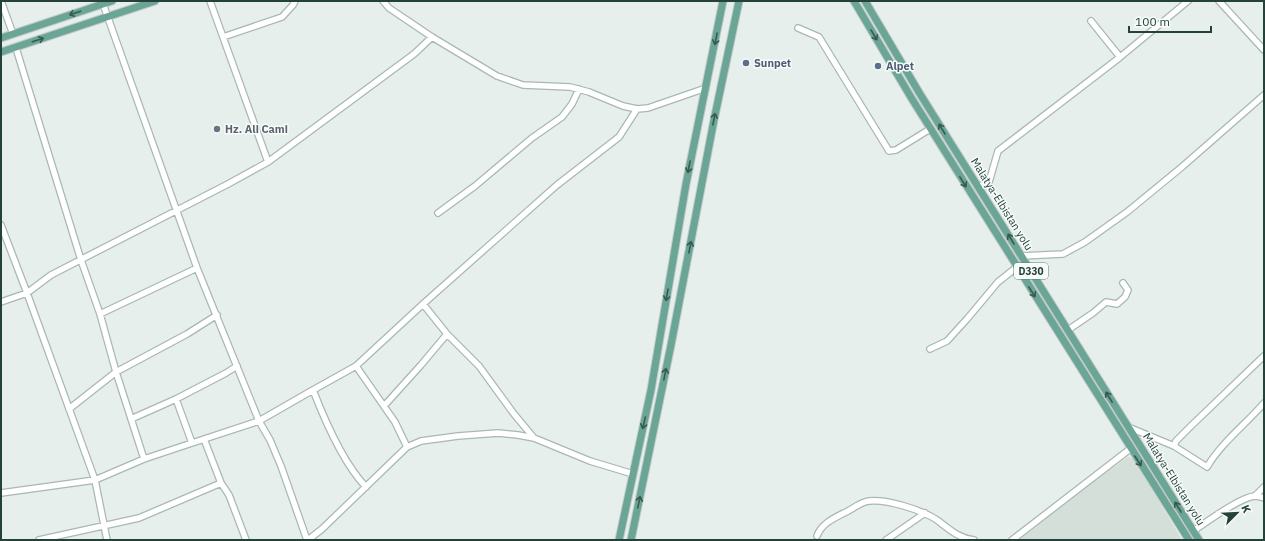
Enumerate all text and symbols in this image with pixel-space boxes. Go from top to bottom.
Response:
scale bar [1129,8,1211,34]
one-way arrow [68,10,81,17]
text: 100 m [1135,14,1170,29]
one-way arrow [870,29,878,41]
one-way arrow [711,32,719,45]
one-way arrow [31,36,44,43]
place label: Sunpet [754,56,791,70]
marker: Sunpet [741,58,751,68]
place label: Alpet [886,59,914,73]
marker: Alpet [873,61,883,71]
one-way arrow [710,113,718,126]
place label: Hz. Ali Cami [225,122,288,136]
one-way arrow [937,123,945,135]
marker: Hz. Ali Cami [212,124,222,134]
street label: Malatya-Elbistan yolu [968,155,1036,253]
one-way arrow [685,160,693,173]
one-way arrow [959,176,967,187]
one-way arrow [1006,233,1014,245]
one-way arrow [686,241,694,254]
road number: D330 [1014,263,1048,279]
one-way arrow [1028,286,1036,297]
one-way arrow [663,288,671,301]
one-way arrow [662,368,670,381]
one-way arrow [1105,391,1113,403]
one-way arrow [640,416,648,429]
street label: Malatya-Elbistan yolu [1140,430,1208,528]
one-way arrow [1134,455,1142,466]
north arrow [1217,493,1257,533]
one-way arrow [636,496,644,509]
one-way arrow [1174,501,1182,513]
text: K [1238,503,1254,516]

